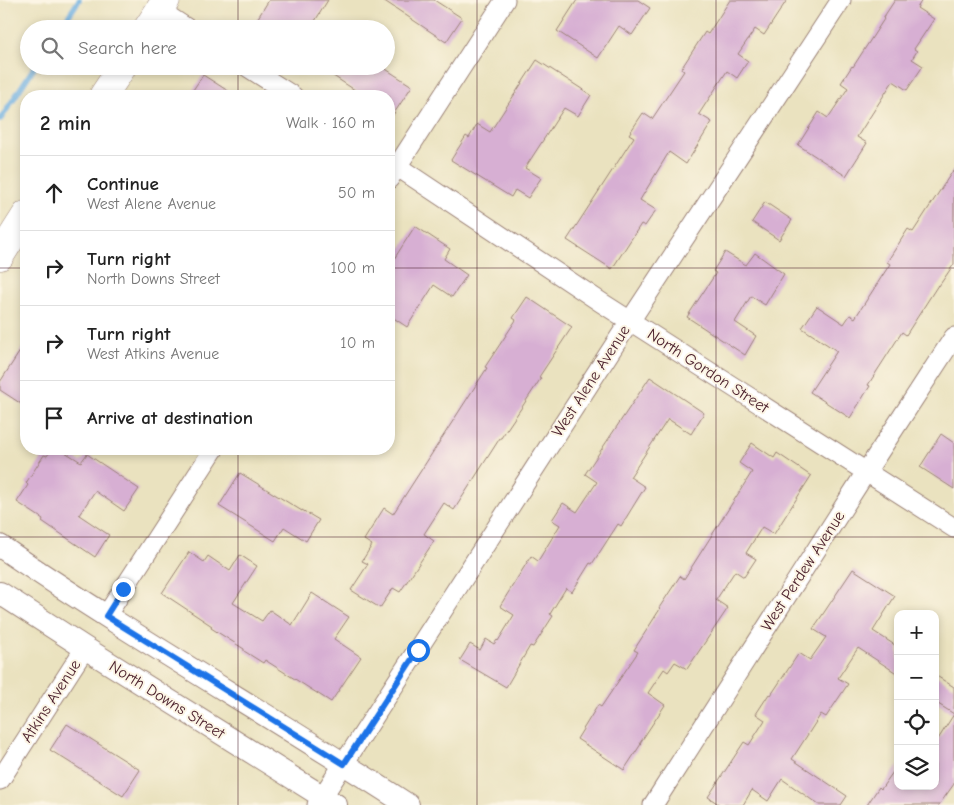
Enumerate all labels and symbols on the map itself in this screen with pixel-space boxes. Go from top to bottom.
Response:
street label: West Alene Avenue [548,322,634,440]
street label: North Gordon Street [644,325,772,417]
street label: West Perdew Avenue [757,508,849,634]
route end [112,578,135,601]
route start [407,639,430,662]
street label: Atkins Avenue [18,656,84,746]
street label: North Downs Street [106,657,228,743]

